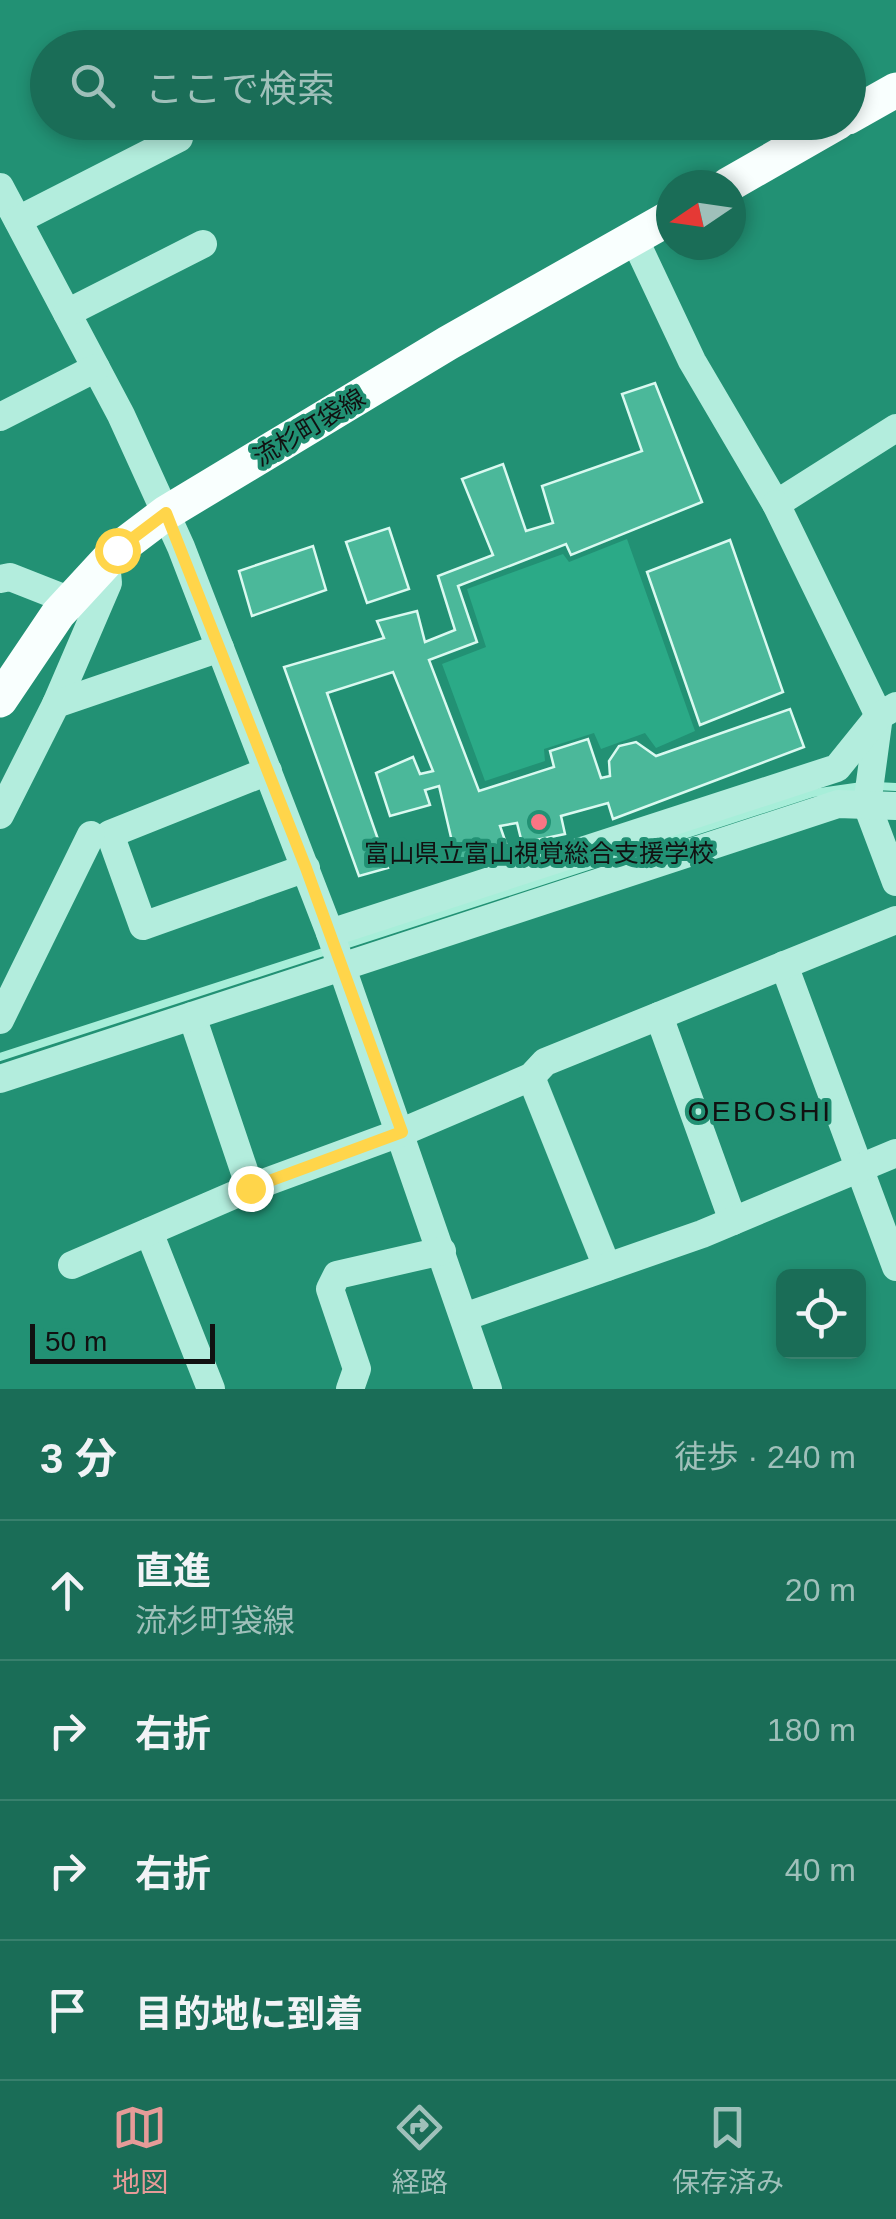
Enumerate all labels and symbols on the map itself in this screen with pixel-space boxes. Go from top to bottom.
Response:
north arrow [656,170,746,260]
street label: 流杉町袋線 [248,383,370,471]
route start [95,528,141,574]
marker: 富山県立富山視覚総合支援学校 [528,811,550,833]
place label: 富山県立富山視覚総合支援学校 [364,839,714,867]
district label: OEBOSHI [687,1096,833,1127]
route end [228,1166,274,1212]
scale bar [30,1319,215,1364]

